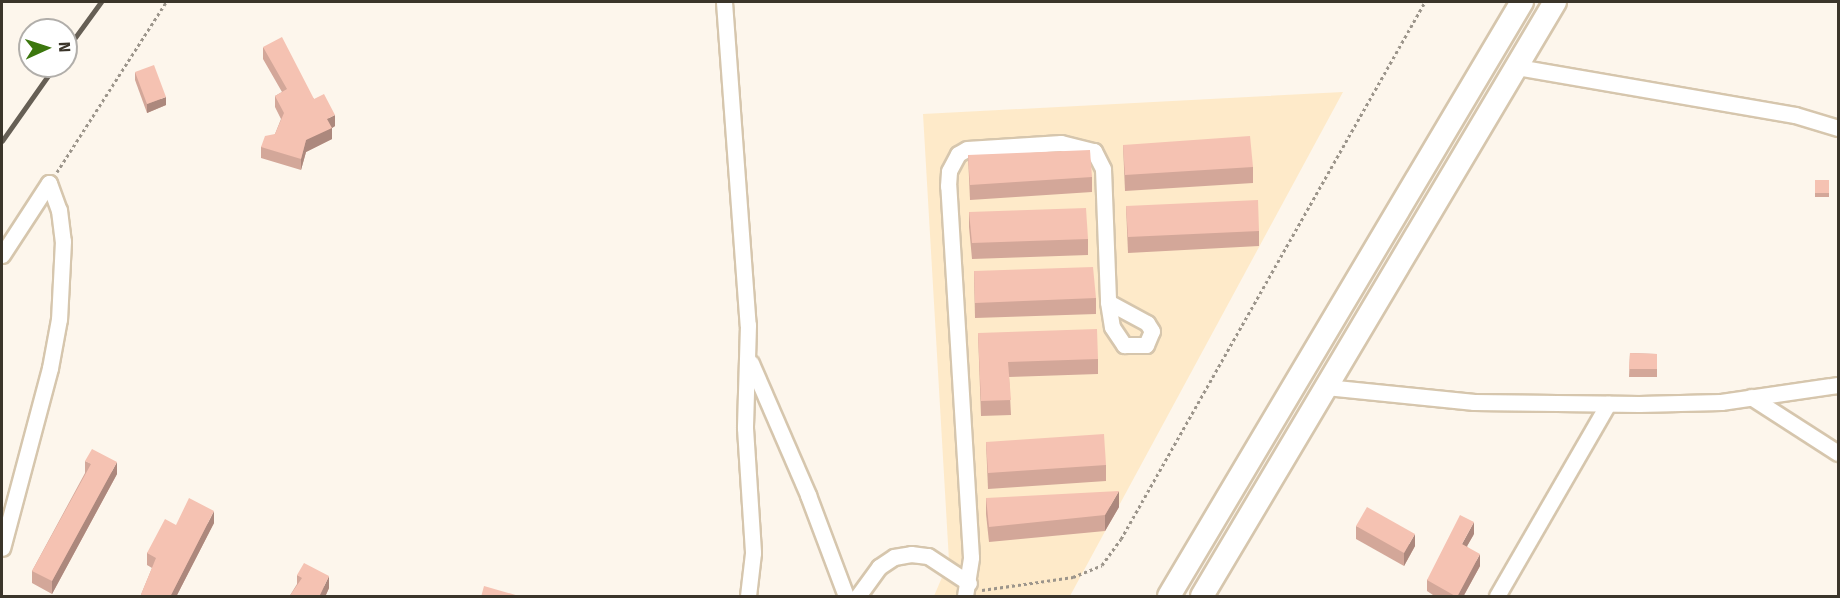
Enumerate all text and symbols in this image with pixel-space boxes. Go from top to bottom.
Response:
north arrow [18,18,78,78]
text: N [55,41,74,53]

